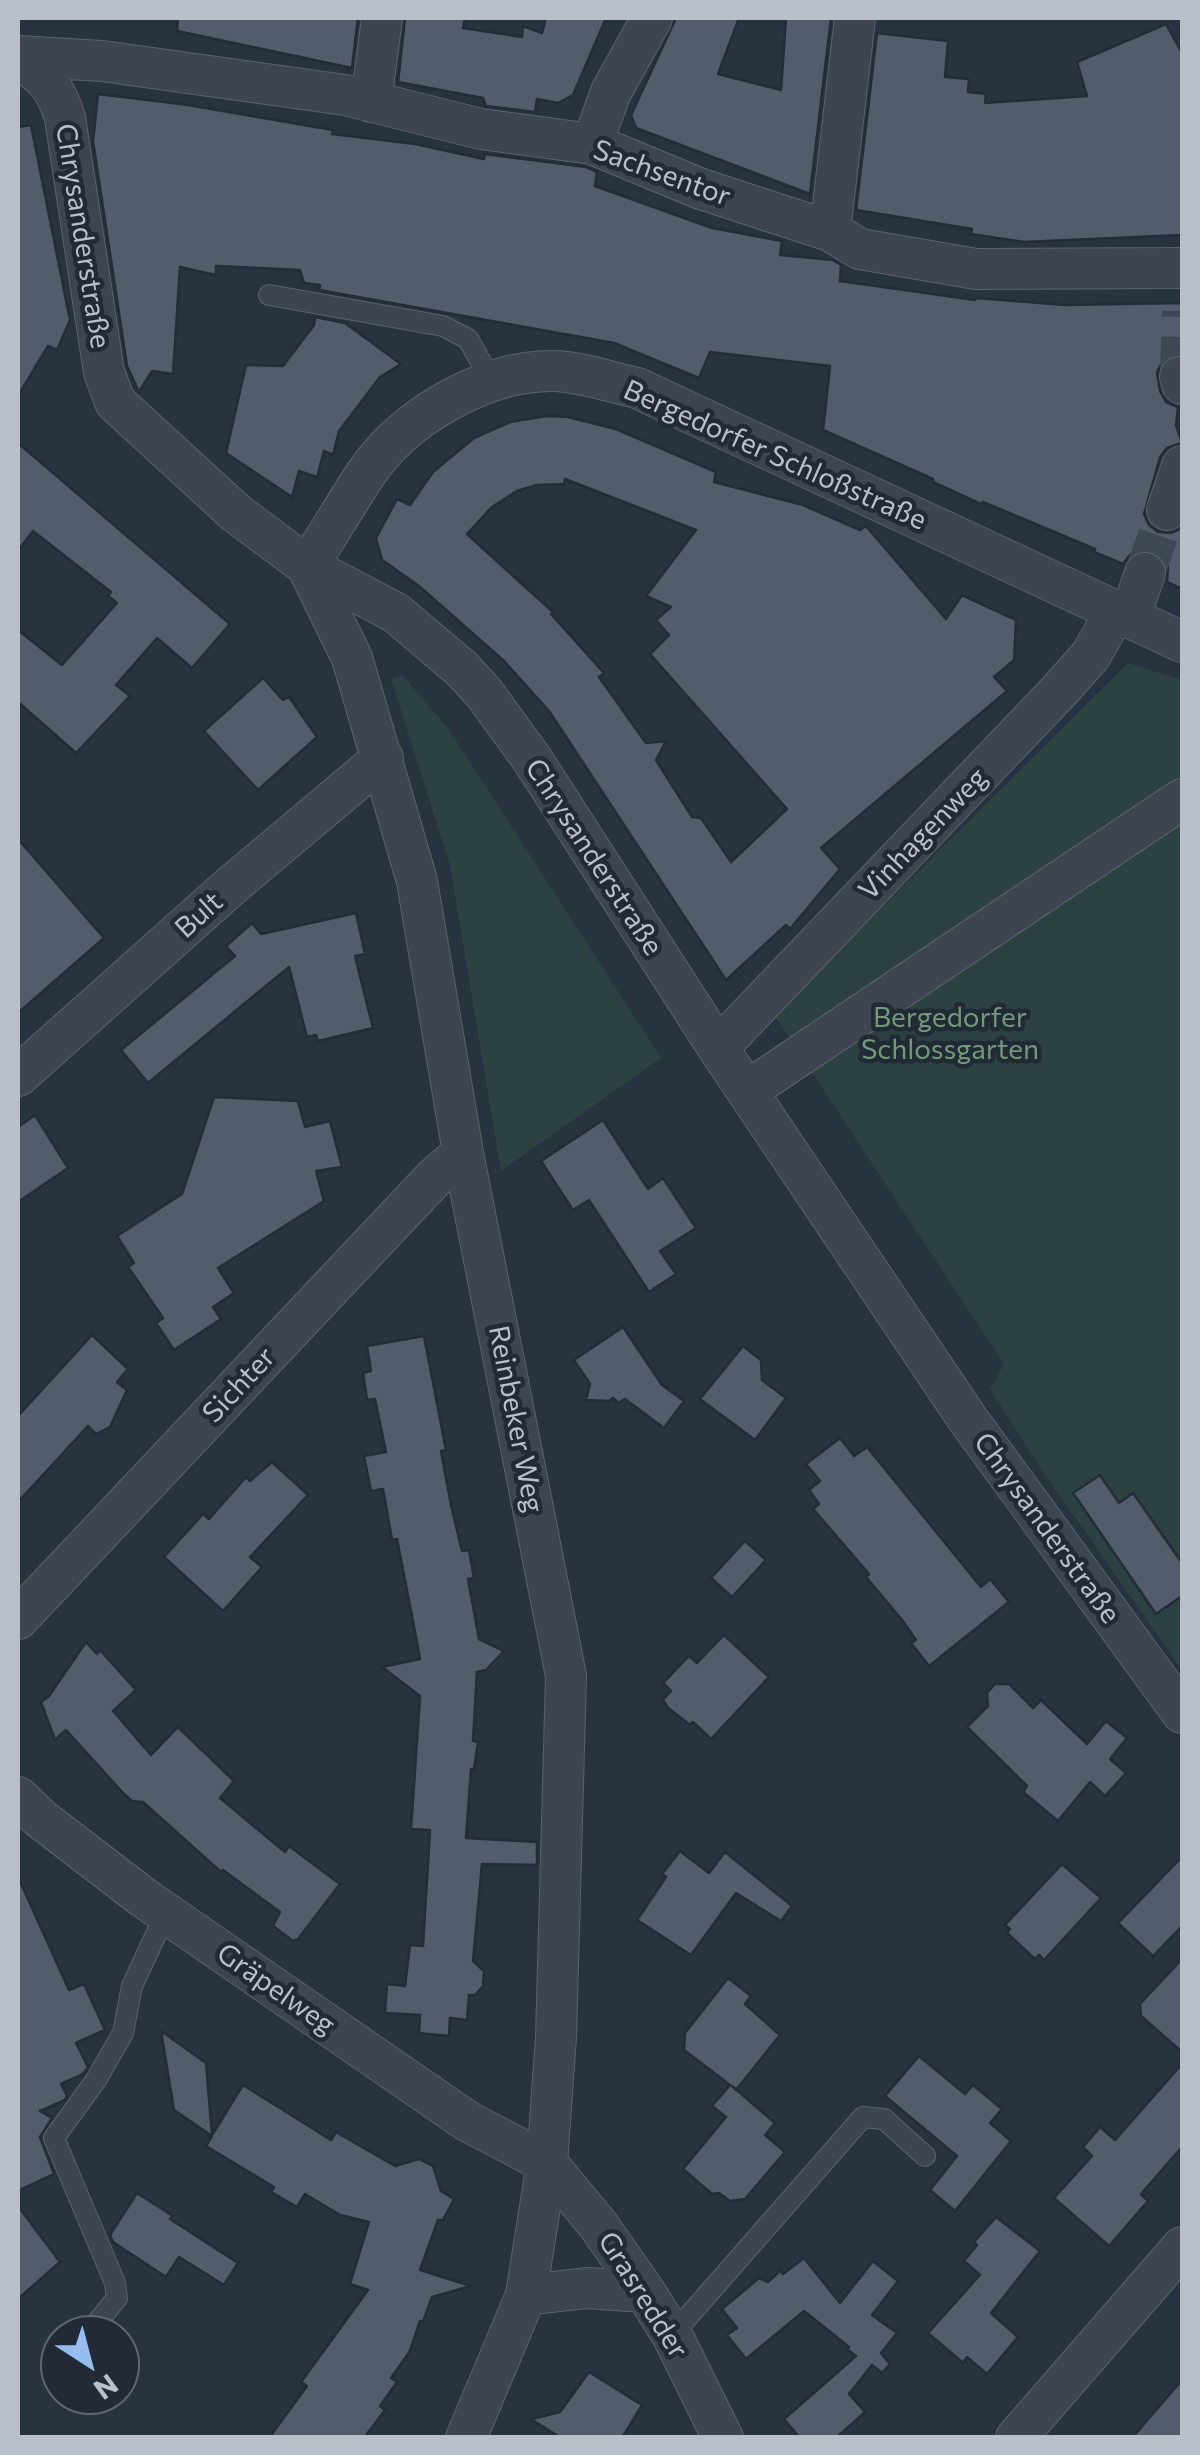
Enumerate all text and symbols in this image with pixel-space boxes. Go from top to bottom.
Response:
street label: Chrysanderstraße [49,121,117,351]
street label: Sachsentor [589,133,735,213]
street label: Bergedorfer Schloßstraße [618,373,932,537]
street label: Chrysanderstraße [518,753,670,961]
street label: Vinhagenweg [852,761,994,907]
street label: Bult [168,885,230,945]
park label: Bergedorfer Schlossgarten [861,1001,1039,1067]
street label: Reinbeker Weg [481,1323,551,1515]
street label: Sichter [196,1340,282,1430]
street label: Chrysanderstraße [967,1426,1127,1630]
street label: Gräpelweg [211,1936,341,2042]
street label: Grasredder [591,2226,695,2364]
north arrow [40,2315,140,2415]
text: N [88,2368,125,2408]

